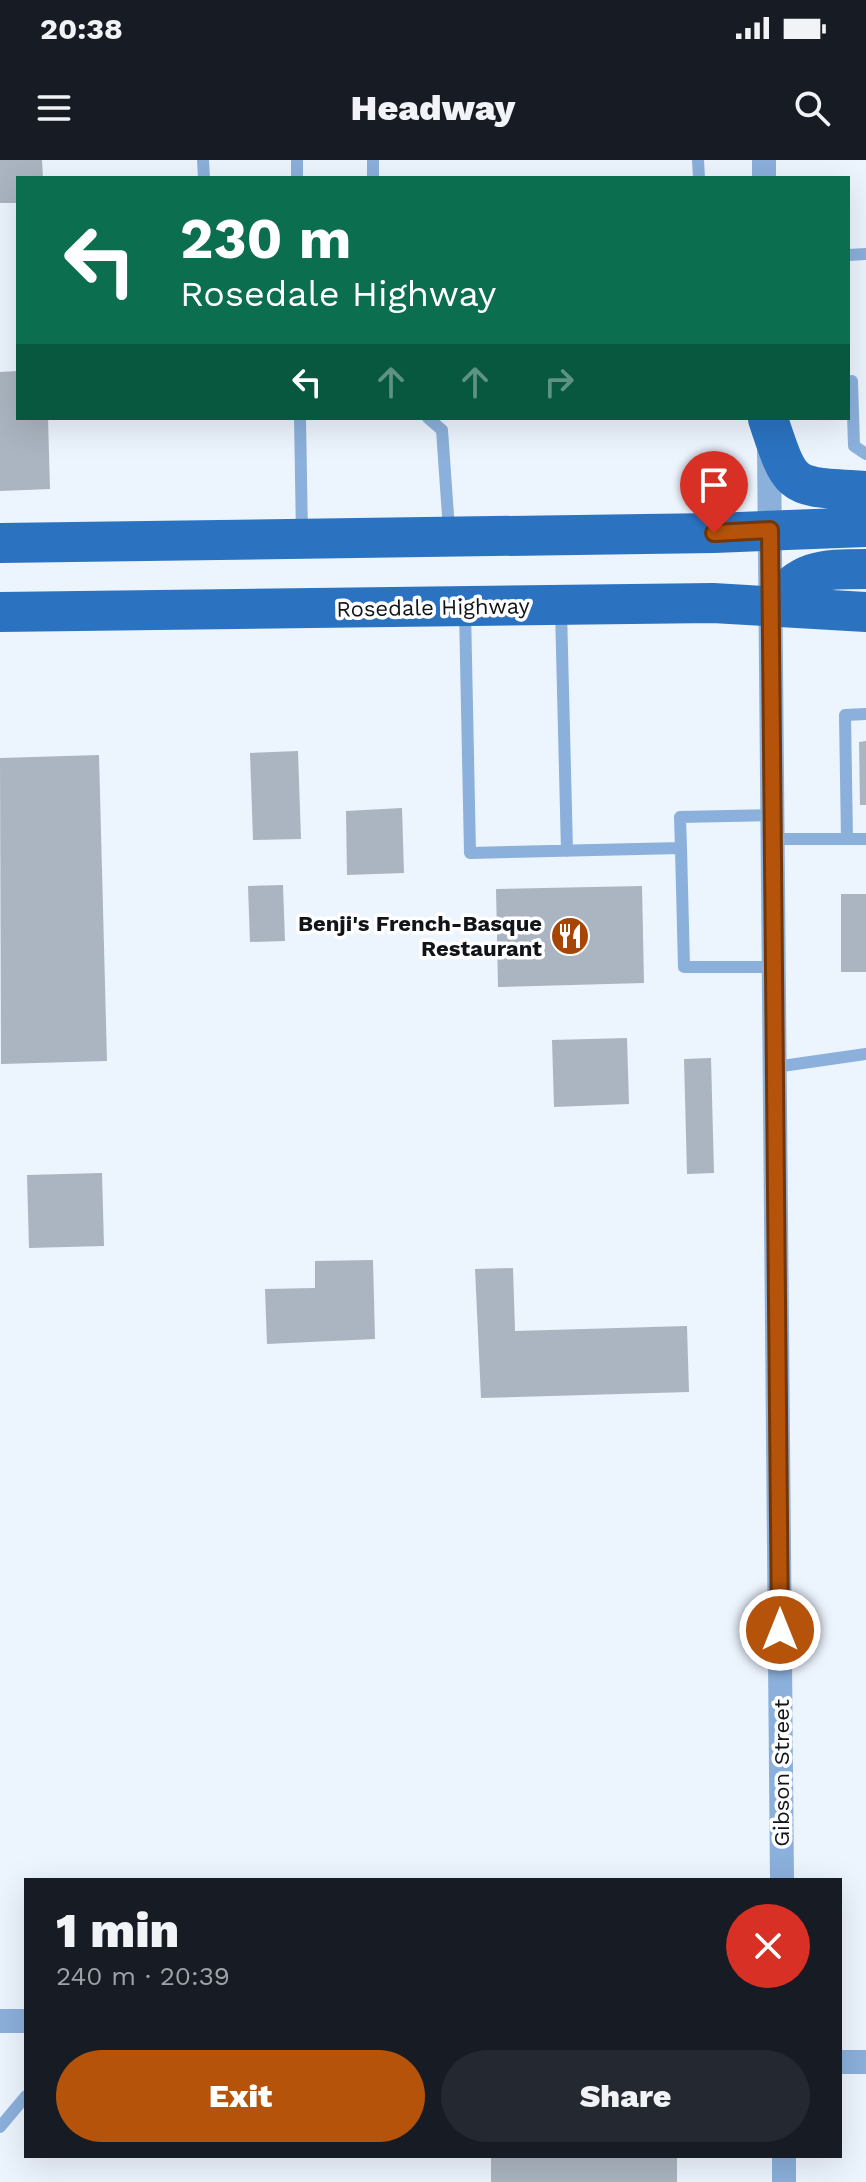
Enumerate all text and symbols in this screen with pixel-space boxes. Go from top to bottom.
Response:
text: 20:38 [40,11,123,46]
icon: menu [32,86,76,130]
icon: search [790,86,834,130]
text: Headway [351,87,515,129]
text: 230 m [180,206,351,272]
icon: left [48,208,152,312]
text: Rosedale Highway [180,273,496,315]
icon: left [285,360,329,404]
icon: ahead [369,360,413,404]
icon: ahead [453,360,497,404]
icon: right [537,360,581,404]
pin [680,451,748,533]
icon: arrive [692,463,736,507]
street label: Rosedale Highway [336,593,531,622]
place label: Benji's French-Basque Restaurant [298,911,542,961]
restaurant icon: Benji's French-Basque Restaurant [549,915,591,957]
position arrow [738,1588,822,1672]
street label: Gibson Street [769,1699,794,1847]
text: 1 min [56,1902,179,1959]
button: close [726,1904,810,1988]
text: 240 m · 20:39 [56,1961,230,1991]
button: Exit [56,2050,425,2142]
button: Share [441,2050,810,2142]

